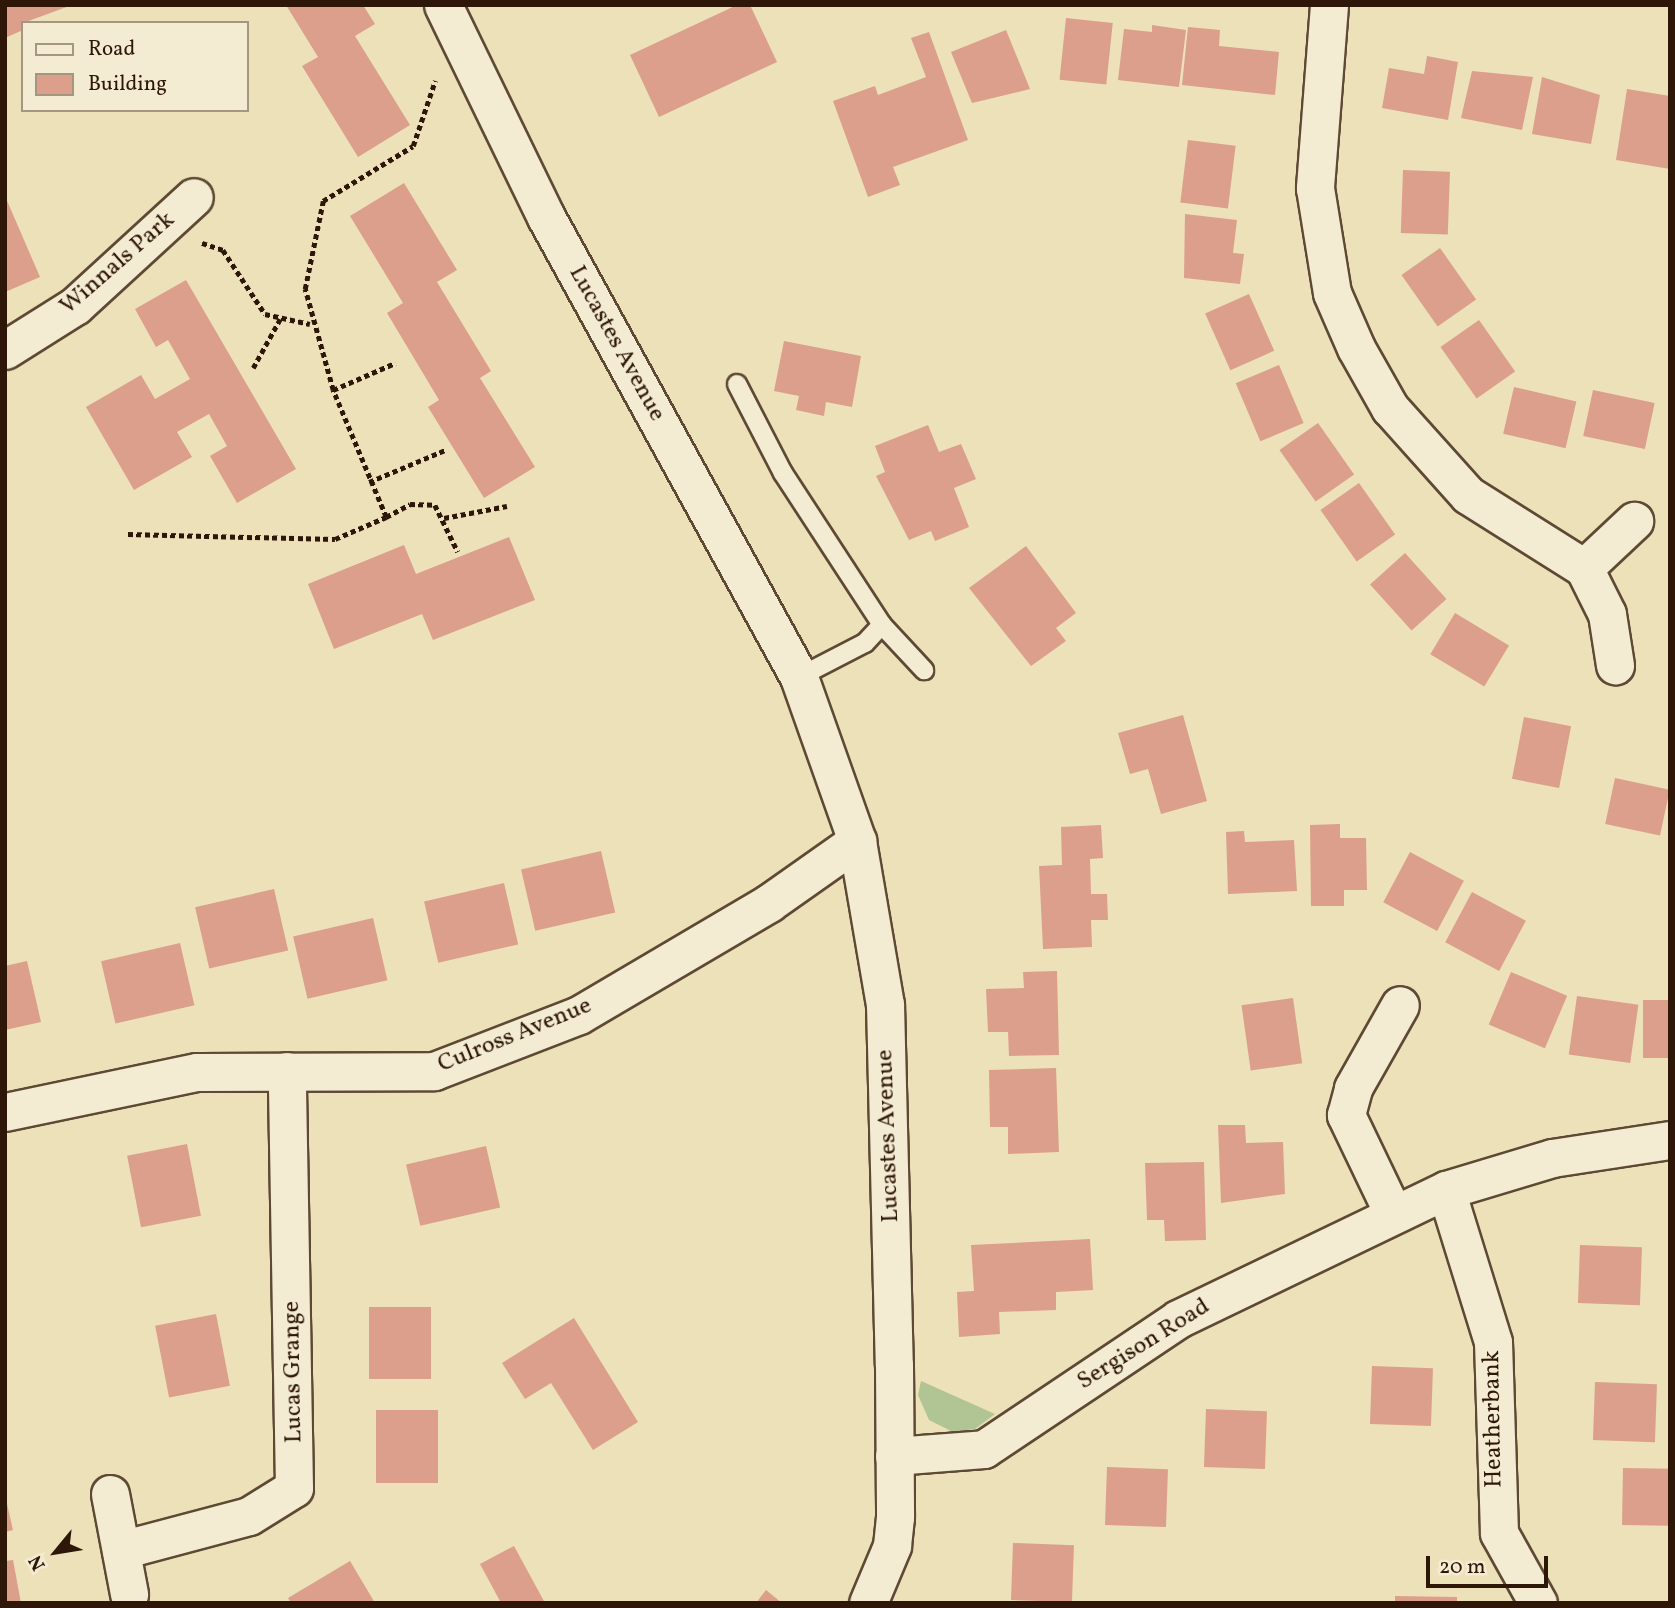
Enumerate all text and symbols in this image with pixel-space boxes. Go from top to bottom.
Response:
legend [21,21,248,112]
text: Road [88,35,135,64]
text: Building [88,70,167,99]
street label: Winnals Park [55,206,181,322]
street label: Lucastes Avenue [561,261,671,427]
street label: Culross Avenue [434,992,596,1080]
street label: Lucastes Avenue [872,1049,906,1223]
street label: Sergison Road [1073,1293,1215,1397]
street label: Lucas Grange [278,1301,310,1443]
street label: Heatherbank [1478,1350,1510,1488]
north arrow [21,1517,91,1587]
scale bar [1430,1542,1552,1586]
text: N [23,1550,53,1575]
text: 20 m [1439,1553,1485,1582]

